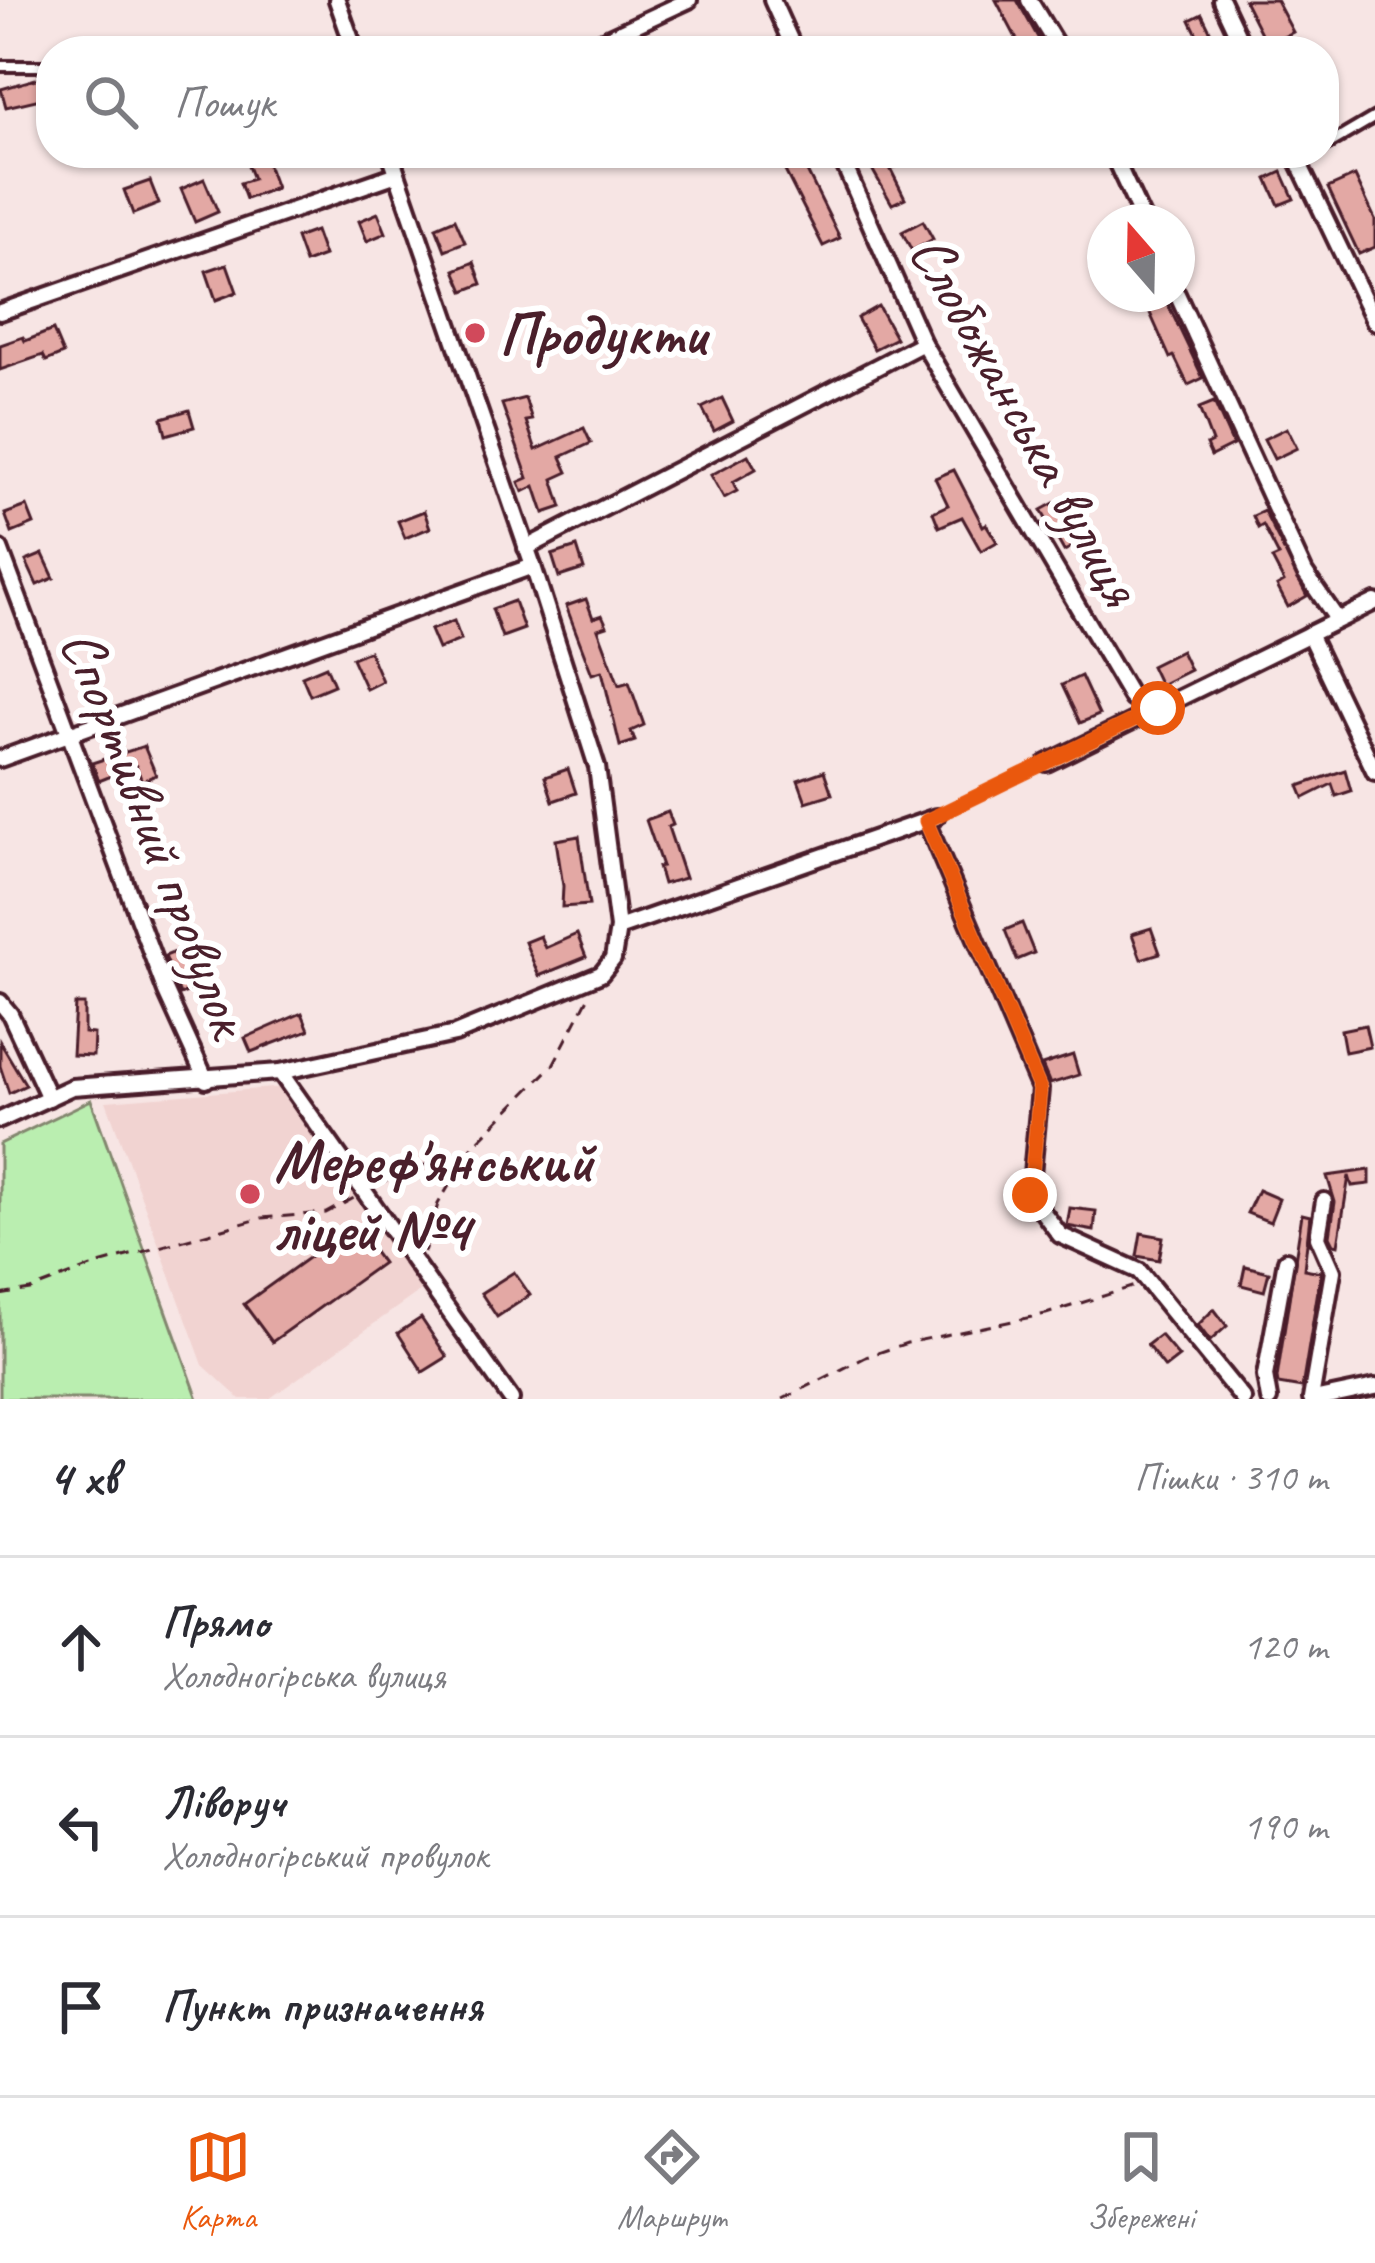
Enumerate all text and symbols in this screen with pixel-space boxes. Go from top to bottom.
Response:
search box [36,36,1339,168]
icon: search [78,69,144,135]
text: Пошук [174,74,274,131]
north arrow [1087,204,1195,312]
street label: Слобожанська вулиця [893,221,1160,620]
place label: Продукти [499,296,710,372]
marker: Продукти [462,320,488,346]
street label: Спортивний провулок [44,619,270,1050]
route start [1131,681,1185,735]
place label: Мереф'янський ліцей №4 [274,1123,597,1268]
route end [1003,1168,1057,1222]
marker: Мереф'янський ліцей №4 [237,1181,263,1207]
text: 4 хв [48,1445,118,1509]
text: Пішки · 310 m [1134,1453,1327,1502]
text: Прямо [162,1594,269,1651]
icon: ahead [48,1614,114,1680]
text: 120 m [1243,1622,1327,1671]
text: Холодногірська вулиця [162,1651,445,1700]
text: Ліворуч [162,1774,284,1831]
icon: left [48,1794,114,1860]
text: 190 m [1243,1802,1327,1851]
text: Холодногірський провулок [162,1831,488,1880]
icon: arrive [48,1974,114,2040]
text: Пункт призначення [162,1978,482,2035]
tab: Карта [181,2124,256,2238]
tab: Маршрут [617,2124,726,2238]
tab: Збережені [1087,2124,1194,2238]

